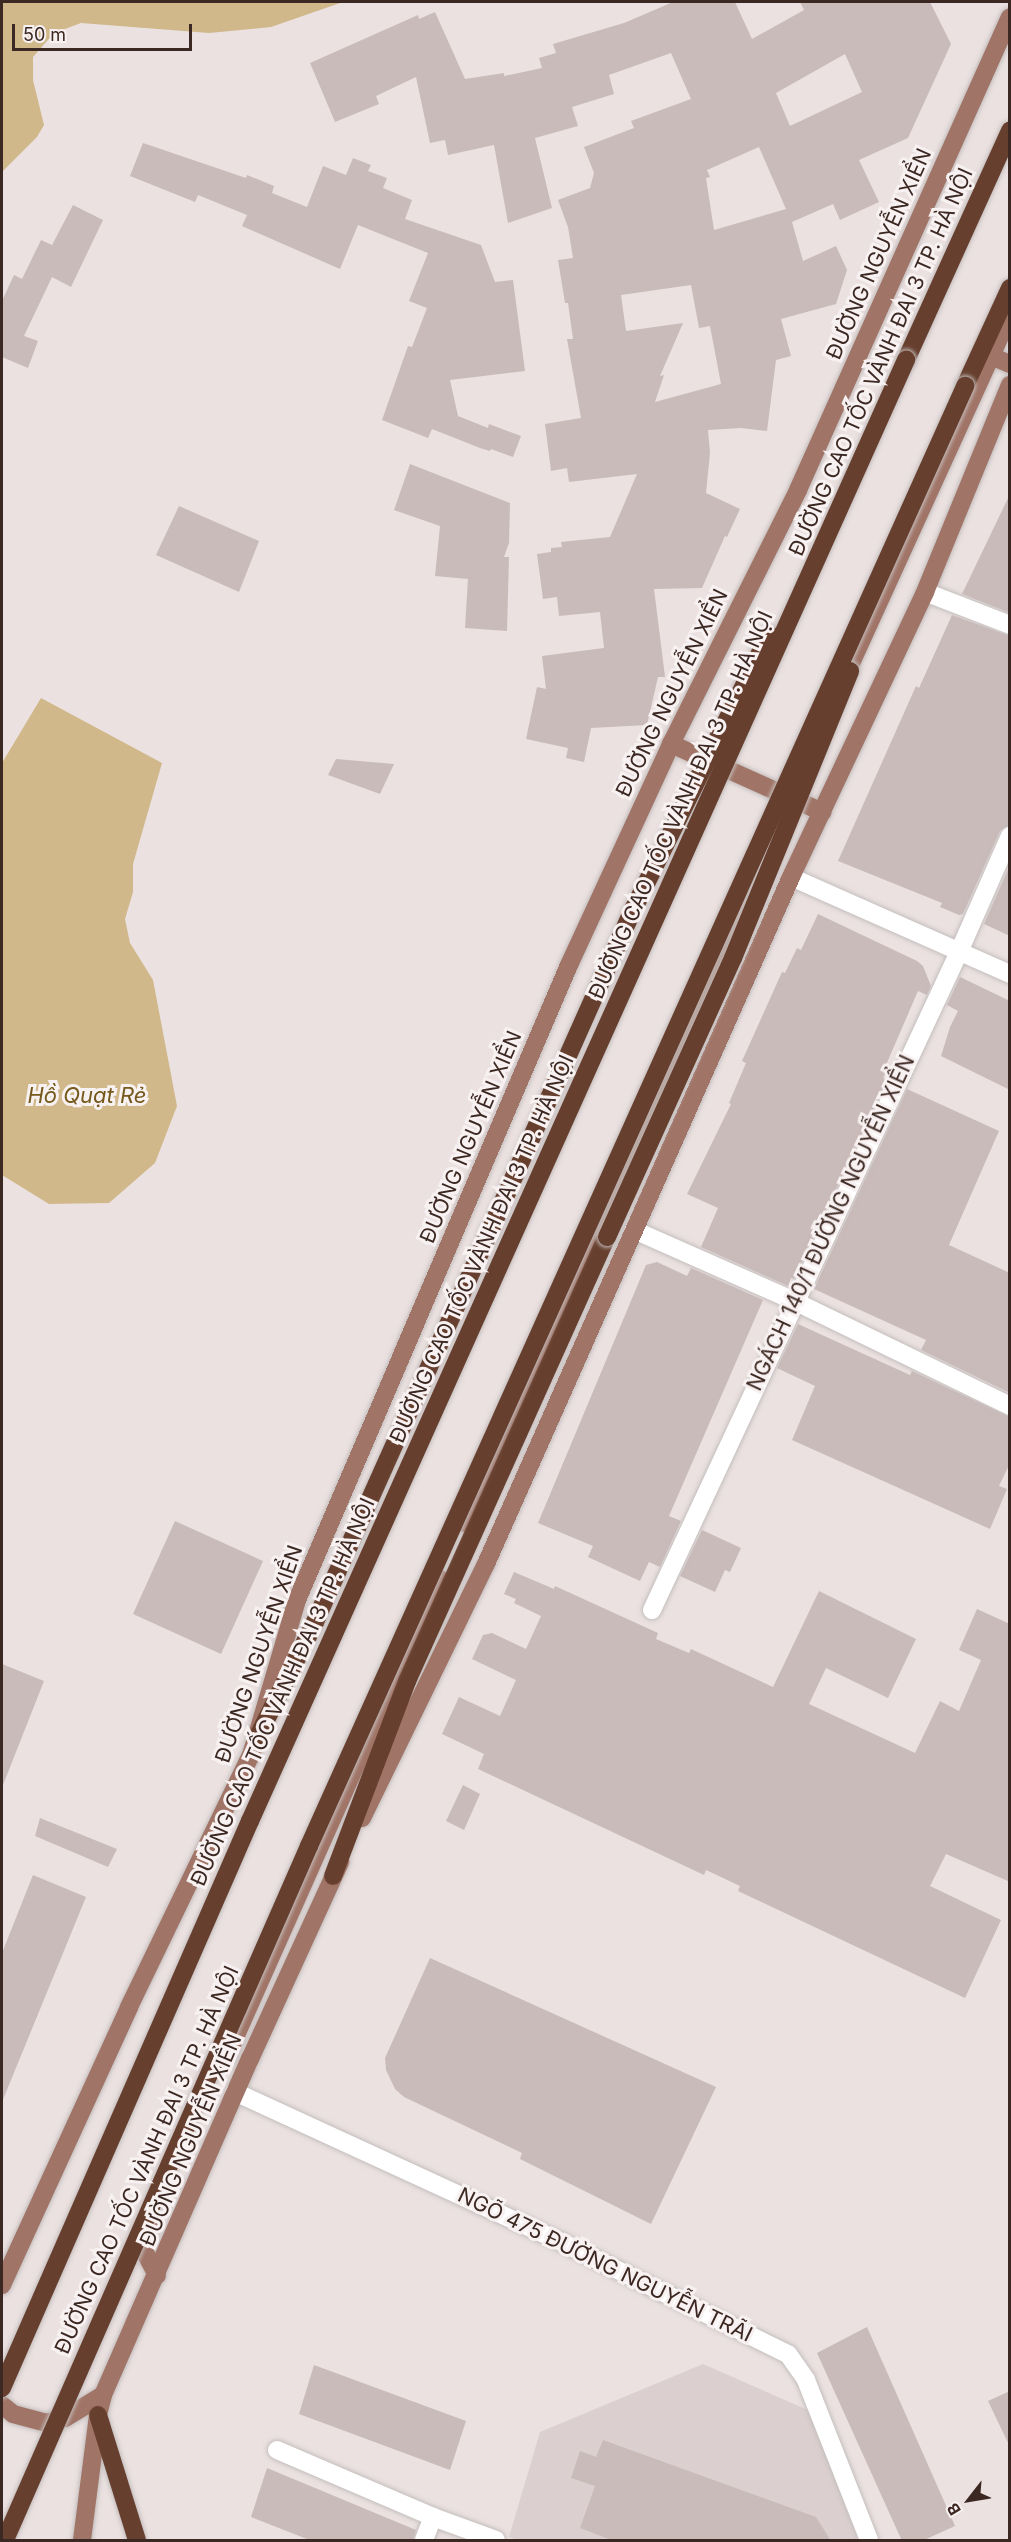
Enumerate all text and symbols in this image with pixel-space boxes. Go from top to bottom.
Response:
scale bar [15,12,195,50]
text: 50 m [23,24,66,45]
street label: ĐƯỜNG NGUYỄN XIỂN [821,145,937,363]
street label: ĐƯỜNG CAO TỐC VÀNH ĐAI 3 TP. HÀ NỘI [784,164,978,560]
street label: ĐƯỜNG NGUYỄN XIỂN [611,585,733,801]
street label: ĐƯỜNG CAO TỐC VÀNH ĐAI 3 TP. HÀ NỘI [584,607,778,1003]
street label: ĐƯỜNG NGUYỄN XIỂN [415,1027,527,1247]
street label: ĐƯỜNG CAO TỐC VÀNH ĐAI 3 TP. HÀ NỘI [385,1051,579,1447]
street label: NGÁCH 140/1 ĐƯỜNG NGUYỄN XIỂN [742,1051,920,1395]
water label: Hồ Quạt Rẻ [28,1083,146,1109]
street label: ĐƯỜNG CAO TỐC VÀNH ĐAI 3 TP. HÀ NỘI [186,1494,380,1890]
street label: ĐƯỜNG NGUYỄN XIỂN [210,1542,308,1766]
street label: ĐƯỜNG CAO TỐC VÀNH ĐAI 3 TP. HÀ NỘI [50,1962,244,2358]
street label: ĐƯỜNG NGUYỄN XIỂN [135,2030,247,2250]
street label: NGÕ 475 ĐƯỜNG NGUYỄN TRÃI [454,2183,756,2347]
north arrow [939,2470,999,2530]
text: B [942,2500,965,2519]

